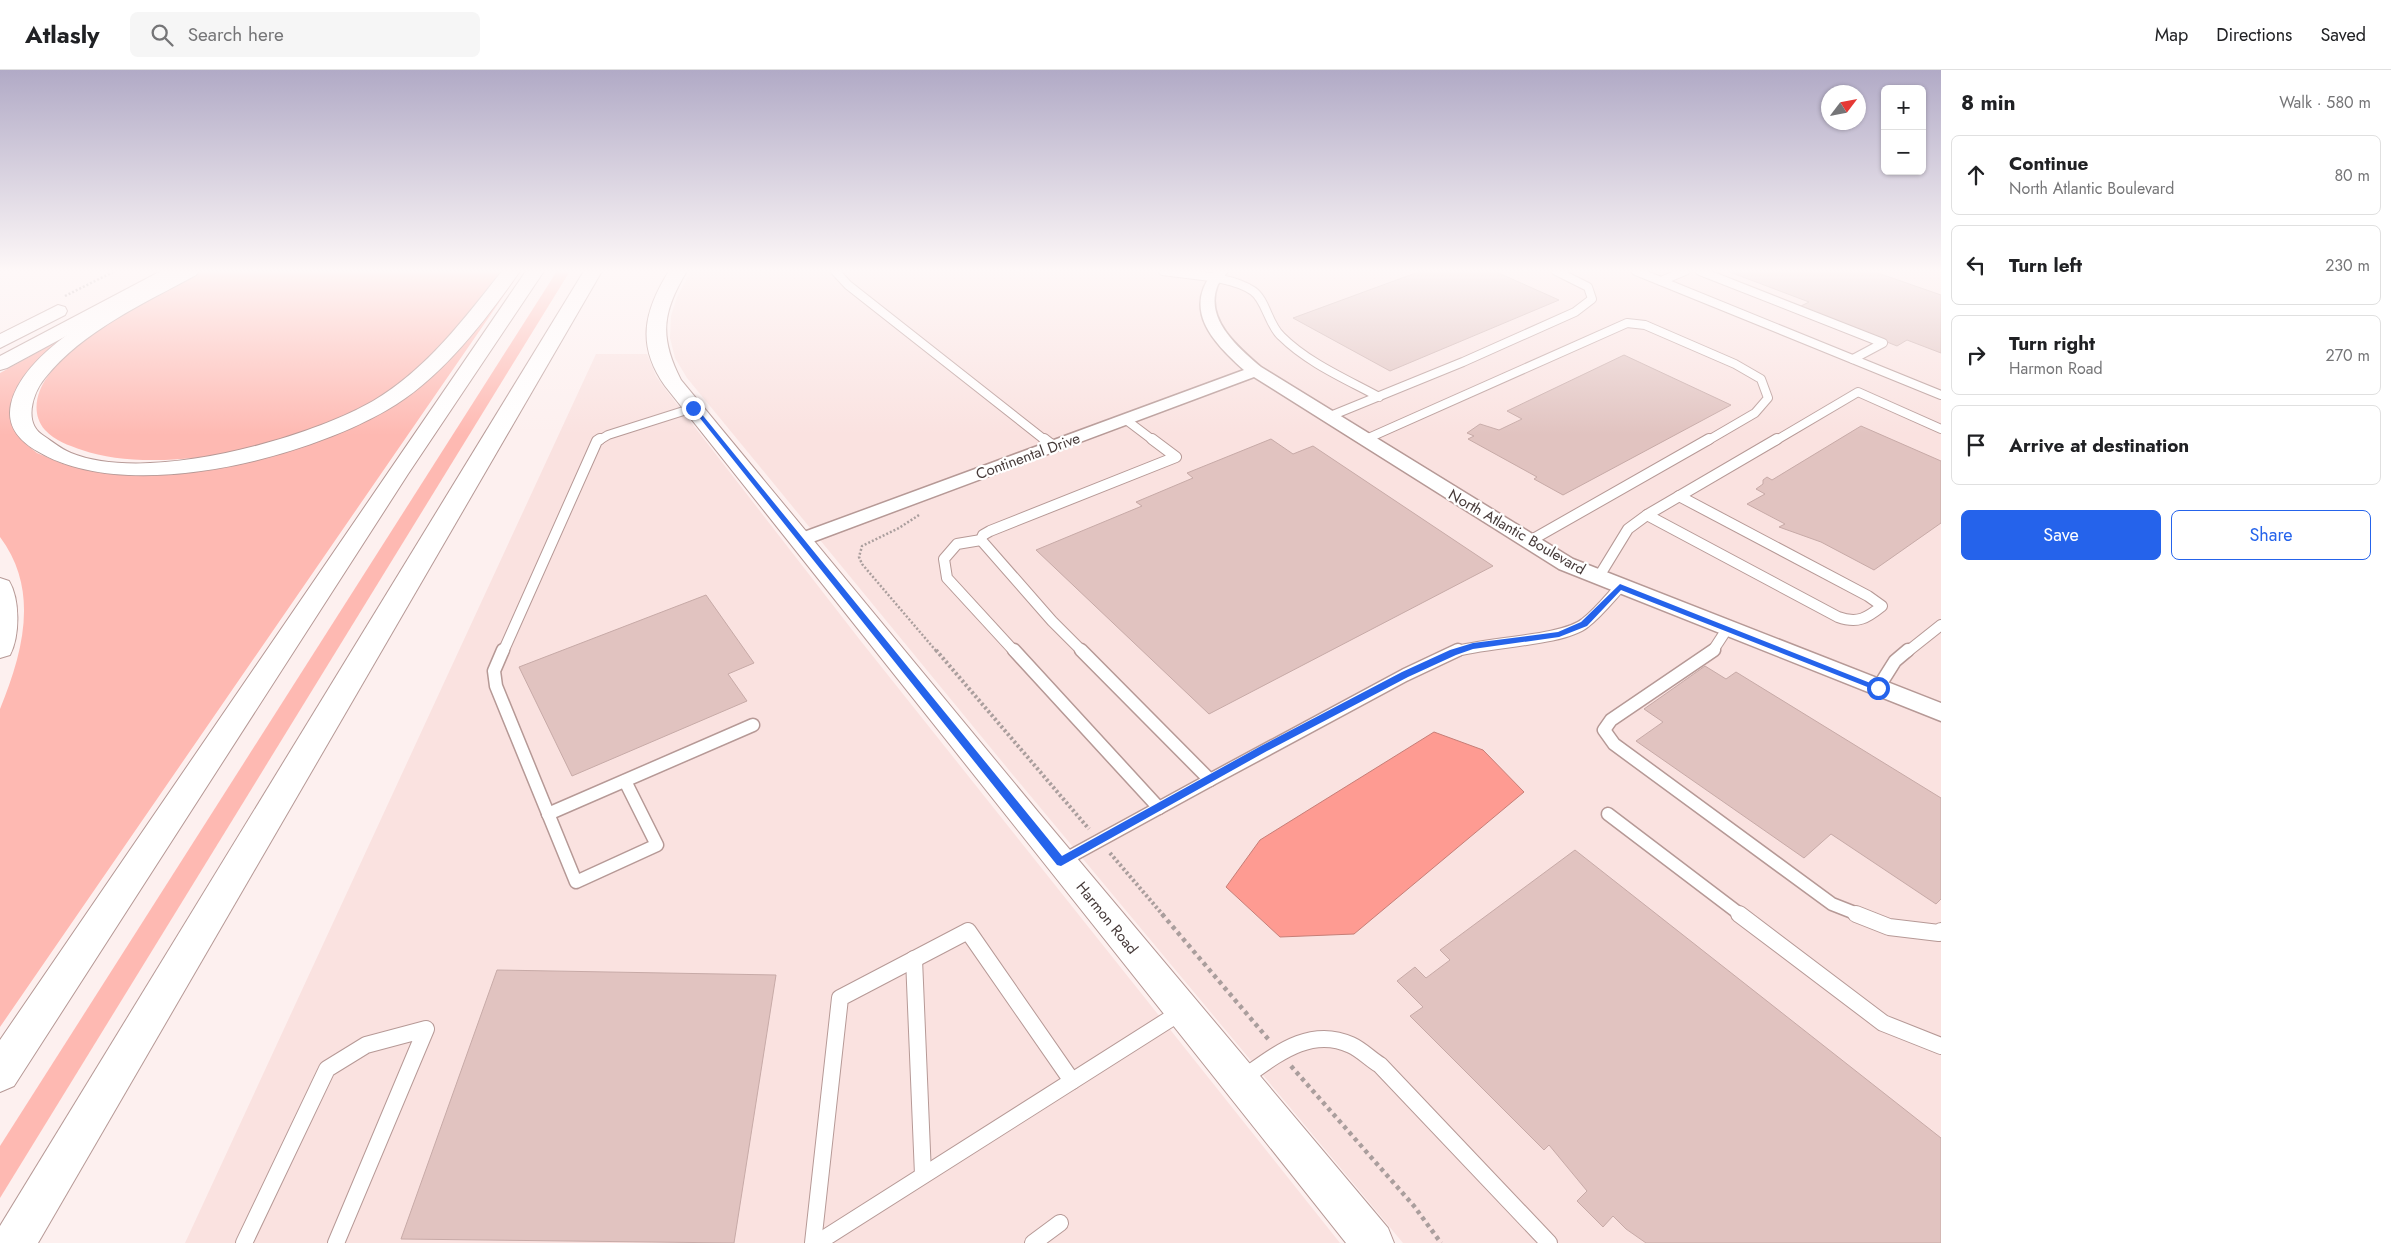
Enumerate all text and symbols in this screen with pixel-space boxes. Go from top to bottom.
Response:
search box [130,12,480,57]
text: Atlasly [25,17,100,52]
icon: search [148,21,176,49]
text: Search here [188,21,284,48]
text: Map [2155,22,2188,48]
text: Directions [2216,22,2292,48]
text: Saved [2320,22,2366,48]
north arrow [1821,85,1866,130]
map controls [1881,85,1926,175]
button: + [1881,85,1926,130]
text: 8 min [1961,88,2016,118]
text: Walk · 580 m [2279,91,2371,114]
button: − [1881,130,1926,175]
text: Continue [2009,150,2088,177]
icon: ahead [1962,161,1990,189]
text: 80 m [2334,164,2370,187]
text: North Atlantic Boulevard [2009,177,2174,200]
icon: left [1962,251,1990,279]
text: Turn left [2009,252,2082,279]
text: 230 m [2325,254,2370,277]
text: Turn right [2009,330,2095,357]
icon: right [1962,341,1990,369]
text: 270 m [2326,344,2370,367]
text: Harmon Road [2009,357,2103,380]
route end [682,397,705,420]
street label: Continental Drive [973,427,1083,485]
icon: arrive [1962,431,1990,459]
text: Arrive at destination [2009,432,2189,459]
street label: North Atlantic Boulevard [1444,484,1590,580]
button: Save [1961,510,2161,560]
button: Share [2171,510,2371,560]
route start [1867,677,1890,700]
street label: Harmon Road [1071,877,1143,959]

